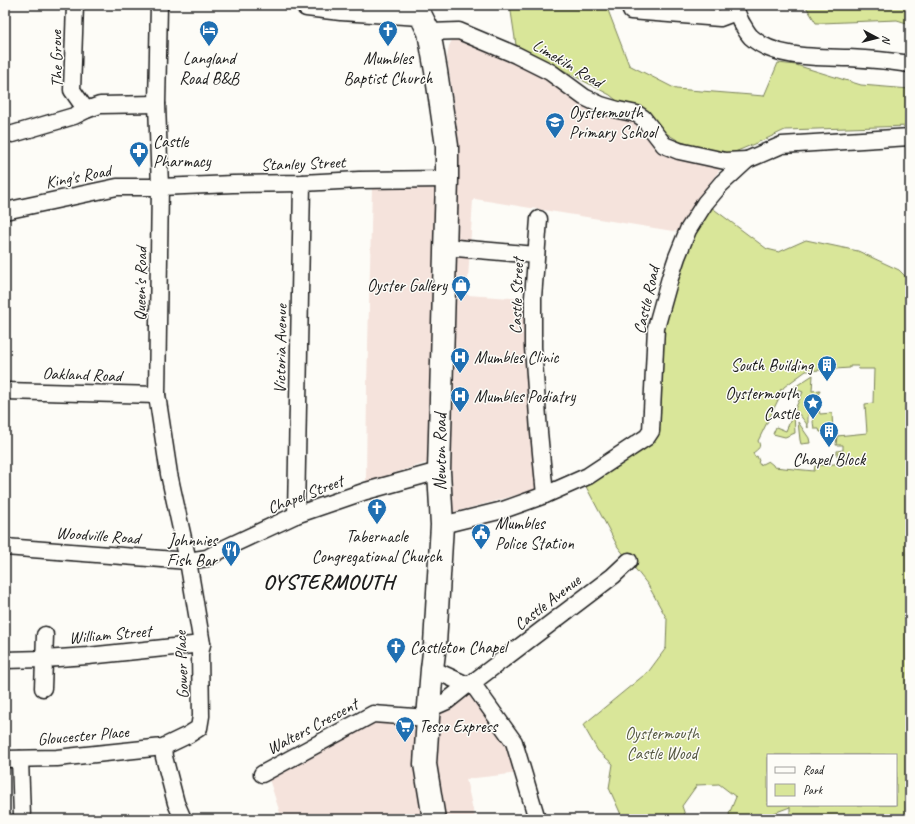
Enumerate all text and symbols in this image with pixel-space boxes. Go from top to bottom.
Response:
north arrow [857,18,897,58]
hotel icon: Langland Road B&B [198,19,220,47]
church icon: Mumbles Baptist Church [377,19,399,47]
street label: The Grove [45,29,67,88]
street label: Limekiln Road [529,34,609,94]
text: N [879,35,894,46]
place label: Langland Road B&B [179,48,240,89]
place label: Mumbles Baptist Church [344,48,434,89]
place label: Oystermouth Primary School [569,102,659,143]
school or university icon: Oystermouth Primary School [544,111,566,139]
place label: Castle Pharmacy [153,131,212,172]
pharmacy icon: Castle Pharmacy [128,140,150,168]
street label: Stanley Street [261,151,348,175]
street label: King's Road [44,159,116,193]
street label: Queen's Road [129,244,152,321]
street label: Castle Street [505,255,528,335]
street label: Castle Road [629,262,665,336]
shop icon: Oyster Gallery [450,274,472,302]
place label: Oyster Gallery [367,275,448,296]
street label: Victoria Avenue [269,303,292,394]
hospital icon: Mumbles Clinic [449,346,471,374]
place label: Mumbles Clinic [474,347,559,368]
building icon: South Building [816,354,838,382]
place label: South Building [731,355,814,376]
street label: Oakland Road [42,363,125,386]
place label: Oystermouth Castle [725,383,800,424]
hospital icon: Mumbles Podiatry [449,385,471,413]
place label: Mumbles Podiatry [474,386,576,407]
place icon: Oystermouth Castle [802,392,824,420]
street label: Newton Road [430,411,451,491]
building icon: Chapel Block [818,420,840,448]
place label: Chapel Block [793,449,867,470]
street label: Chapel Street [264,470,348,518]
church icon: Tabernacle Congregational Church [366,497,388,525]
place label: Mumbles Police Station [495,513,574,554]
street label: Woodville Road [55,522,144,549]
public building icon: Mumbles Police Station [470,522,492,550]
place label: Tabernacle Congregational Church [312,526,444,567]
place label: Johnnies Fish Bar [167,530,219,571]
restaurant icon: Johnnies Fish Bar [220,539,242,567]
district label: OYSTERMOUTH [263,569,398,595]
street label: Castle Avenue [510,569,586,635]
street label: William Street [68,620,154,649]
street label: Gower Place [170,629,193,699]
church icon: Castleton Chapel [385,636,407,664]
place label: Castleton Chapel [410,637,510,658]
street label: Walters Crescent [263,693,363,759]
supermarket icon: Tesco Express [394,715,416,743]
place label: Tesco Express [419,716,499,737]
street label: Gloucester Place [37,721,131,750]
park label: Oystermouth Castle Wood [625,723,700,764]
legend [767,754,897,806]
text: Road [803,762,825,778]
text: Park [803,782,824,798]

